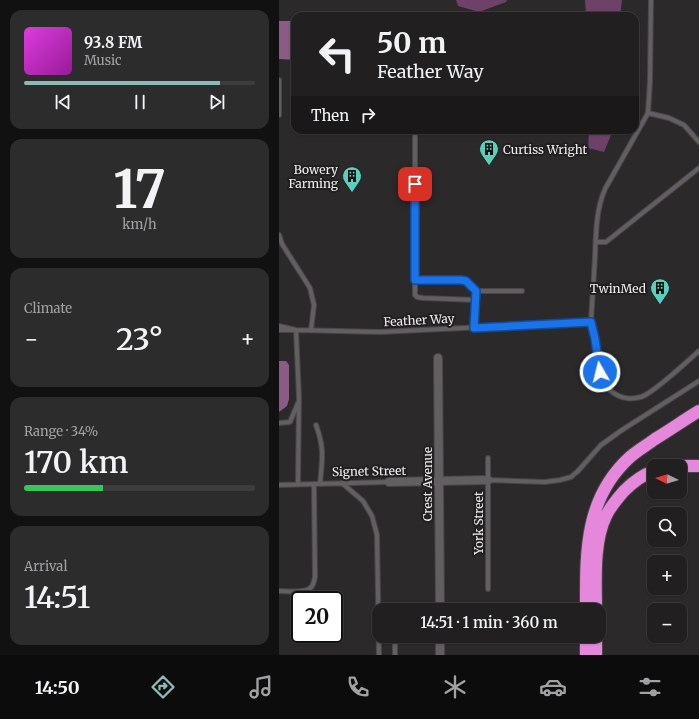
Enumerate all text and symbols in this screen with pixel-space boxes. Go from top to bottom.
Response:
text: 50 m [377,25,446,61]
icon: left [311,28,363,80]
text: 93.8 FM [84,33,142,52]
text: Music [84,52,122,69]
text: Feather Way [377,60,484,83]
icon: previous [52,91,74,113]
icon: pause [129,91,151,113]
icon: next [206,91,228,113]
icon: right [357,104,379,126]
text: Then [311,106,349,125]
building icon: Curtiss Wright [478,138,500,166]
place label: Curtiss Wright [503,142,587,157]
text: 17 [113,157,166,222]
place label: Bowery Farming [288,162,339,191]
building icon: Bowery Farming [341,165,363,193]
pin [398,167,432,201]
icon: arrive [404,173,426,195]
text: km/h [122,216,157,233]
building icon: TwinMed [649,277,671,305]
place label: TwinMed [590,281,646,296]
text: Climate [24,300,72,317]
street label: Feather Way [383,311,455,329]
text: 23° [116,320,163,358]
text: − [24,325,39,353]
text: + [240,325,255,353]
position arrow [579,351,621,393]
text: Range · 34% [24,423,98,440]
text: 170 km [24,443,128,481]
street label: Crest Avenue [420,447,435,521]
north arrow [647,459,687,499]
map controls [647,459,687,643]
street label: Signet Street [332,463,407,479]
street label: York Street [471,491,486,556]
button: search [647,507,687,547]
button: + [647,555,687,595]
text: Arrival [24,558,67,575]
text: 14:51 [24,578,90,616]
speed limit sign: 20 [291,591,343,643]
button: − [647,603,687,643]
text: 14:51 · 1 min · 360 m [420,613,558,632]
icon: directions [149,673,177,701]
icon: music [247,673,275,701]
icon: phone [344,673,372,701]
icon: climate [441,673,469,701]
icon: car [539,673,567,701]
icon: filters [636,673,664,701]
text: 14:50 [35,676,80,699]

